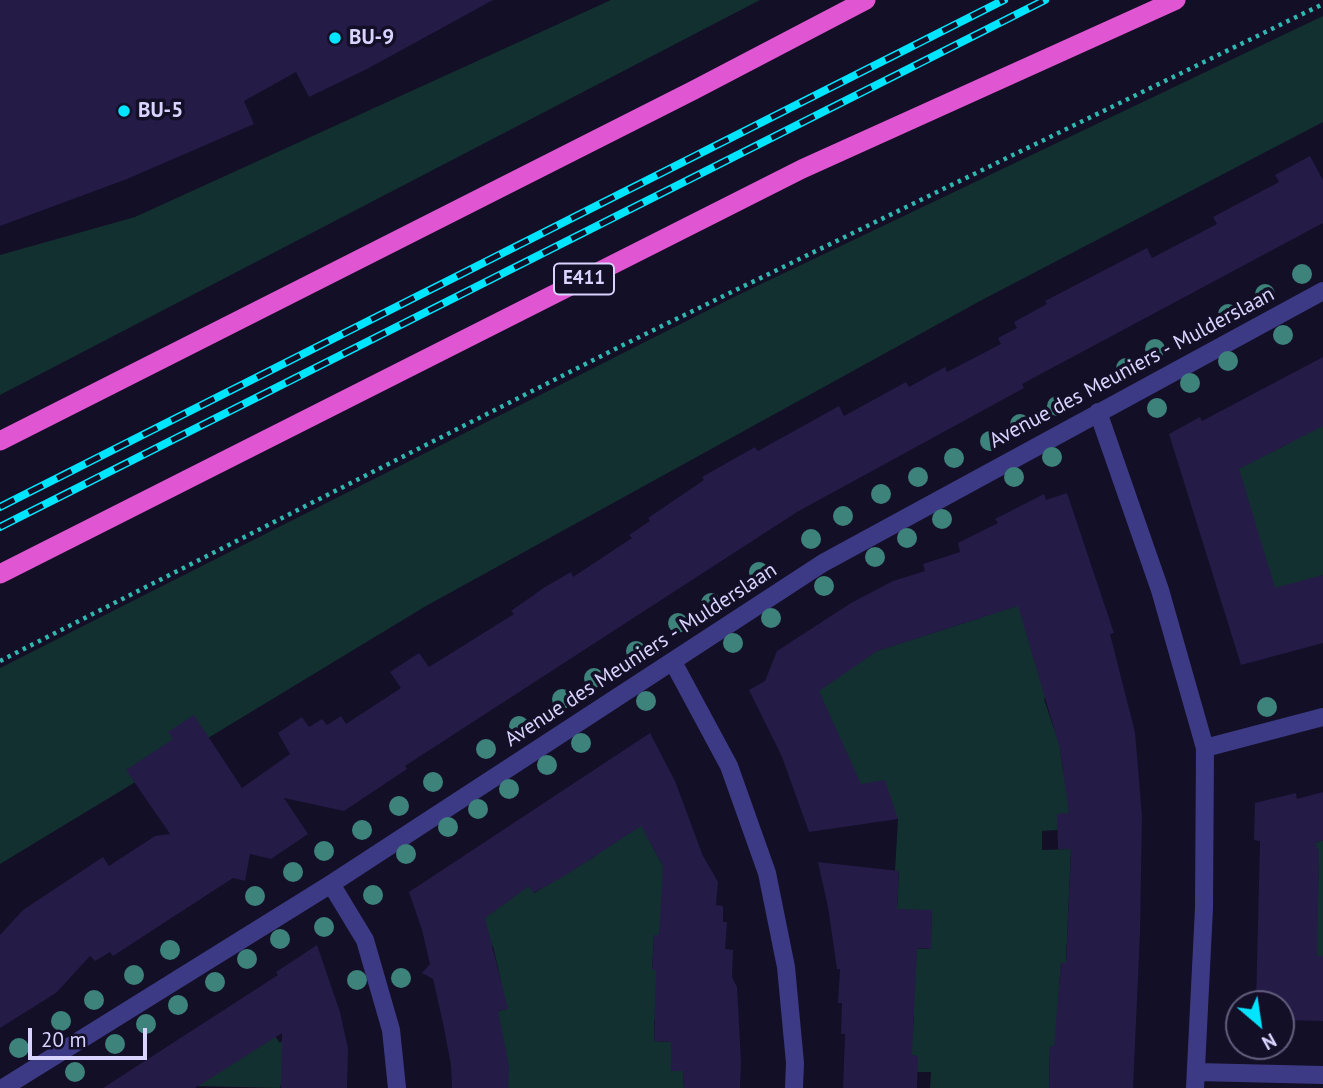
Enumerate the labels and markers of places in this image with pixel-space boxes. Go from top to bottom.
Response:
place label: BU-9 [349,25,394,51]
marker: BU-9 [327,30,343,46]
place label: BU-5 [138,98,183,124]
marker: BU-5 [116,103,132,119]

